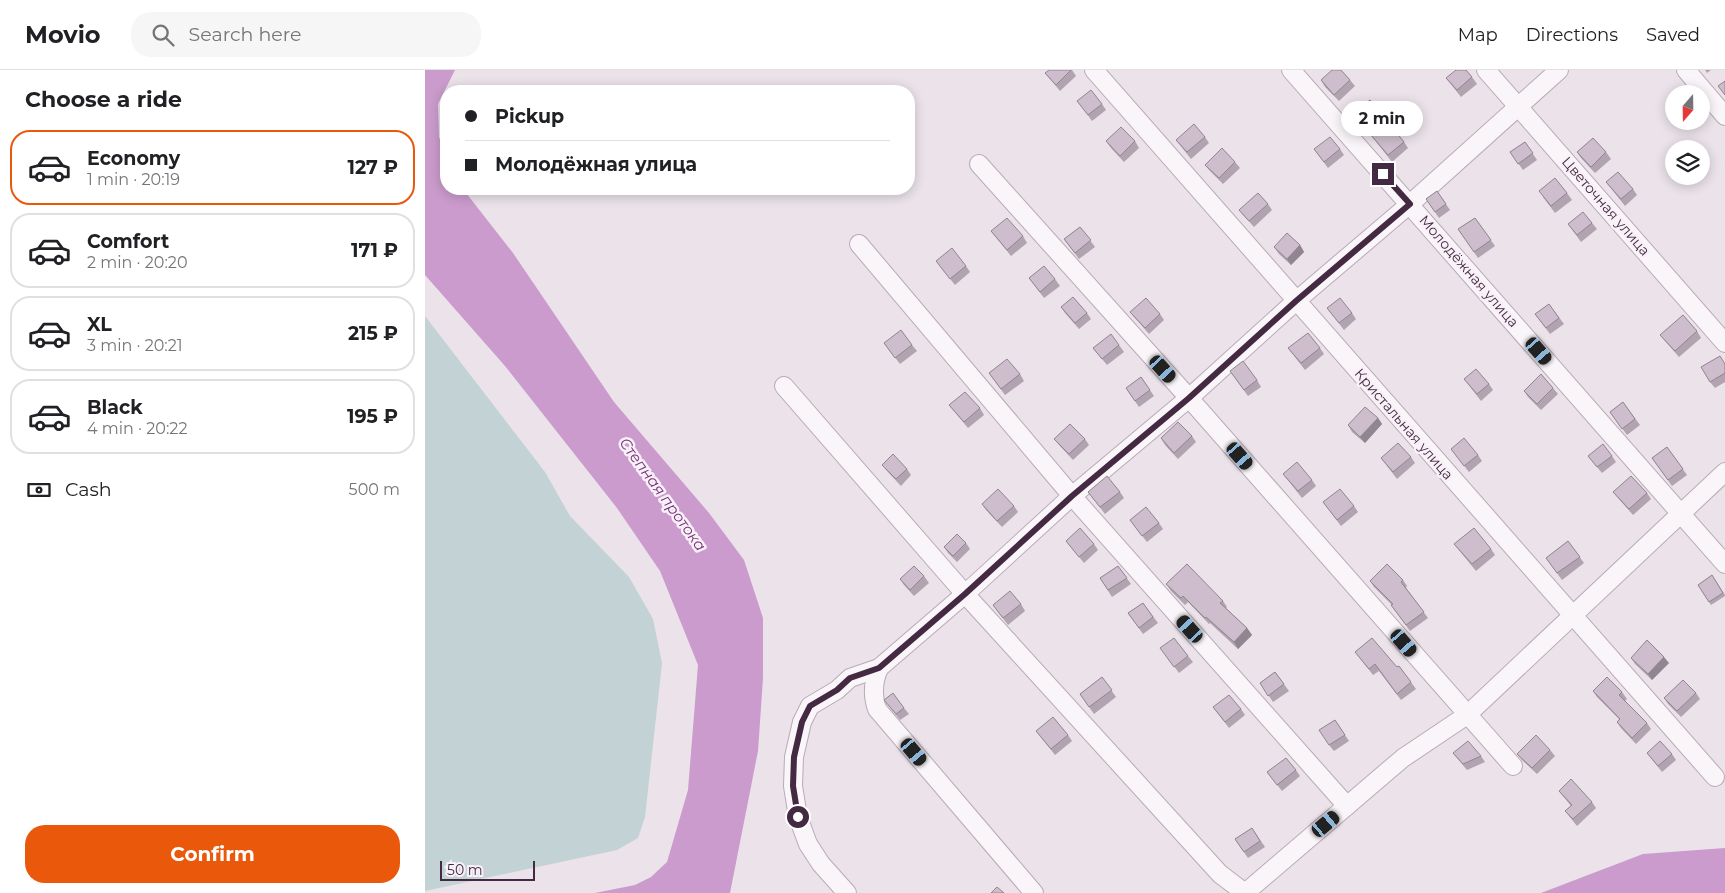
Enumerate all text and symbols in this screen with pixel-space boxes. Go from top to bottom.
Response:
search box [131,12,481,57]
text: Movio [25,20,101,49]
icon: search [149,21,177,49]
text: Search here [189,23,302,46]
text: Map [1458,24,1498,46]
text: Directions [1526,24,1618,46]
text: Saved [1646,24,1700,46]
north arrow [1665,85,1710,130]
map controls [1665,85,1710,185]
text: Choose a ride [25,86,182,113]
callout: 2 min [1342,102,1424,136]
text: Pickup [495,105,564,128]
text: 2 min [1359,109,1405,128]
button: layers [1665,140,1710,185]
icon: car [27,145,72,190]
text: Economy [87,147,180,170]
text: Молодёжная улица [495,153,697,176]
street label: Цветочная улица [1558,153,1654,259]
text: 127 ₽ [347,156,398,179]
route end [1372,163,1394,185]
text: 1 min · 20:19 [87,170,180,189]
street label: Молодёжная улица [1415,211,1523,331]
icon: car [27,228,72,273]
text: Comfort [87,230,169,253]
text: 171 ₽ [351,239,398,262]
text: 2 min · 20:20 [87,253,187,272]
icon: car [27,311,72,356]
text: XL [87,313,112,336]
text: 215 ₽ [348,322,398,345]
car [1523,335,1554,367]
text: 3 min · 20:21 [87,336,183,355]
car [1147,353,1178,385]
street label: Кристальная улица [1351,365,1457,483]
icon: car [27,394,72,439]
text: Black [87,396,143,419]
text: 195 ₽ [347,405,398,428]
text: 4 min · 20:22 [87,419,188,438]
water label: Степная протока [616,434,710,554]
car [1224,440,1255,472]
icon: cash [25,476,53,504]
text: Cash [65,478,112,501]
text: 500 m [349,480,400,499]
car [1174,613,1205,645]
car [1388,627,1419,659]
car [898,736,929,768]
route start [787,806,809,828]
car [1309,809,1342,839]
button: Confirm [25,825,400,883]
scale bar [440,858,535,881]
text: 50 m [447,861,483,879]

